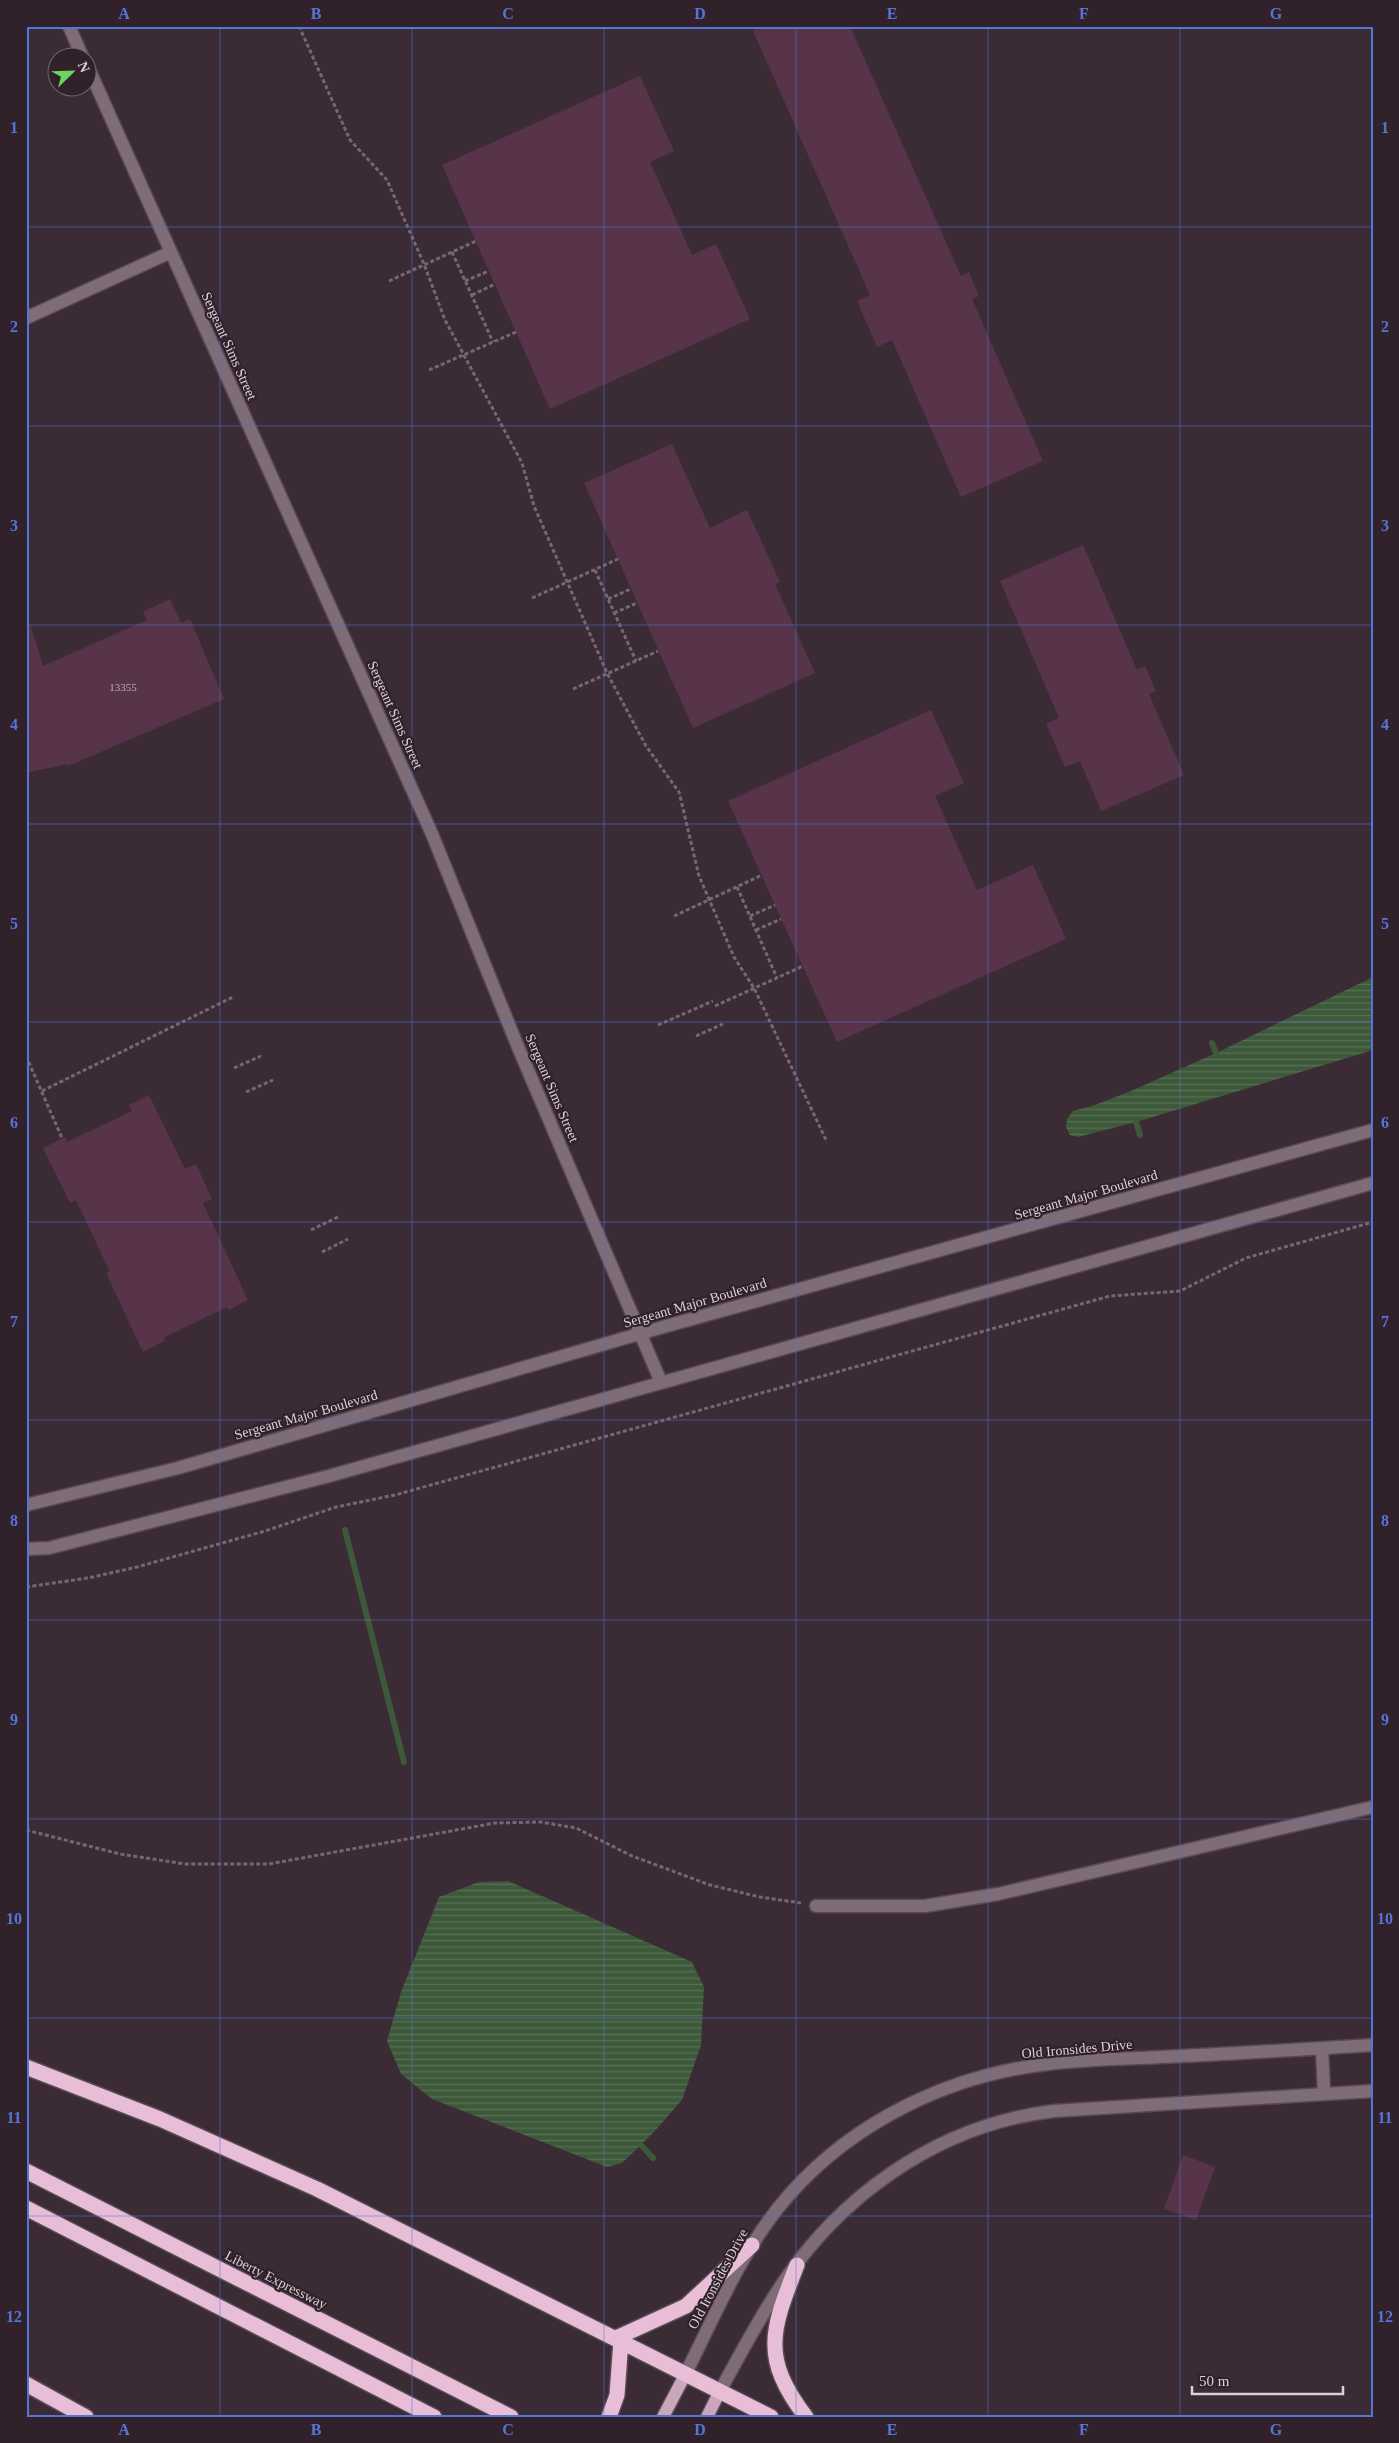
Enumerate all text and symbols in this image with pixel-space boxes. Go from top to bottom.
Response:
text: A [118,5,130,22]
text: B [311,5,322,22]
text: C [502,5,514,22]
text: D [694,5,706,22]
text: E [887,5,897,22]
text: F [1079,5,1089,22]
text: G [1270,5,1283,22]
north arrow [48,48,98,98]
text: N [75,60,92,75]
text: 1 [10,119,18,136]
text: 1 [1381,119,1389,136]
street label: Sergeant Sims Street [198,290,260,402]
text: 2 [10,318,18,335]
text: 2 [1381,318,1389,335]
text: 3 [10,517,18,534]
text: 3 [1381,517,1389,534]
street label: Sergeant Sims Street [364,659,426,771]
house number: 13355 [109,681,137,693]
text: 4 [10,716,18,733]
text: 4 [1381,716,1389,733]
text: 5 [10,915,18,932]
text: 5 [1381,915,1389,932]
street label: Sergeant Sims Street [522,1031,582,1145]
text: 6 [10,1114,18,1131]
text: 6 [1381,1114,1389,1131]
street label: Sergeant Major Boulevard [1013,1167,1159,1223]
street label: Sergeant Major Boulevard [622,1275,768,1331]
text: 7 [10,1313,18,1330]
text: 7 [1381,1313,1389,1330]
street label: Sergeant Major Boulevard [233,1387,379,1443]
text: 8 [10,1512,18,1529]
text: 8 [1381,1512,1389,1529]
text: 9 [10,1711,18,1728]
text: 9 [1381,1711,1389,1728]
text: 10 [6,1910,22,1927]
text: 10 [1377,1910,1393,1927]
street label: Old Ironsides Drive [1021,2037,1133,2061]
text: 11 [6,2109,22,2126]
text: 11 [1377,2109,1393,2126]
street label: Old Ironsides Drive [685,2226,751,2332]
street label: Liberty Expressway [223,2248,329,2312]
text: 12 [6,2308,22,2325]
text: 12 [1377,2308,1393,2325]
scale bar [1192,2363,1343,2395]
text: 50 m [1199,2373,1230,2389]
text: A [118,2421,130,2438]
text: B [311,2421,322,2438]
text: C [502,2421,514,2438]
text: D [694,2421,706,2438]
text: E [887,2421,897,2438]
text: F [1079,2421,1089,2438]
text: G [1270,2421,1283,2438]

